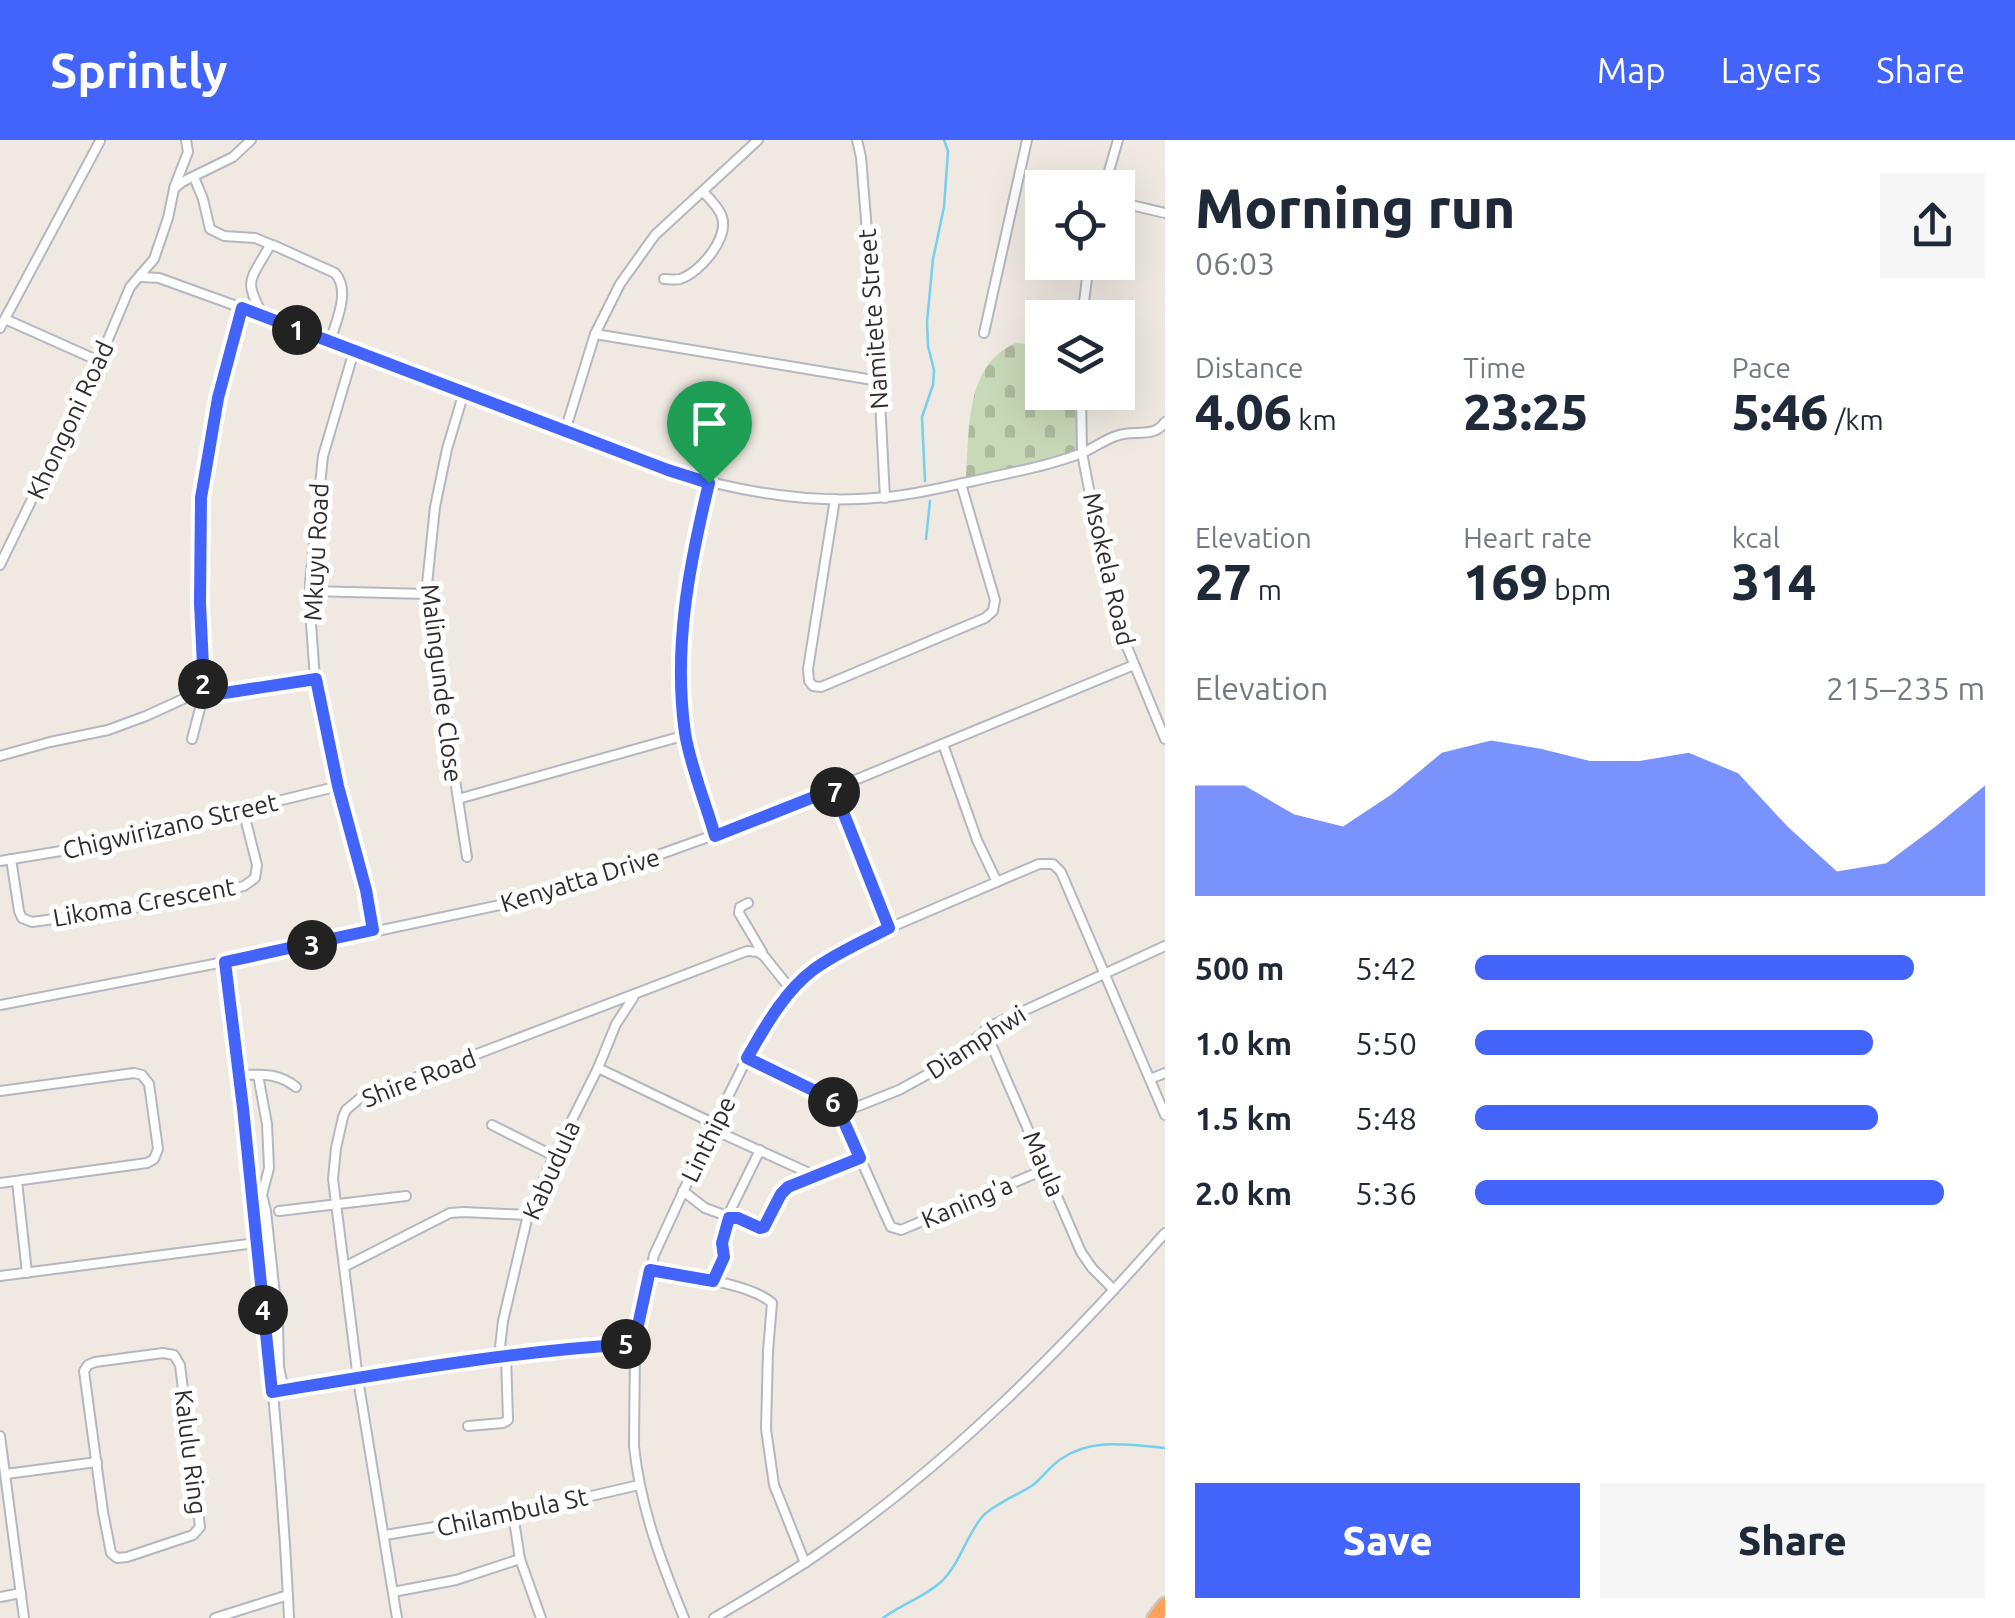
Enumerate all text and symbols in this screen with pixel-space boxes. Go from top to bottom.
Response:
text: Sprintly [50,43,227,97]
text: Map [1597,50,1666,90]
text: Layers [1721,50,1821,90]
text: Share [1876,50,1965,90]
map controls [1025,170,1135,410]
button: locate [1025,170,1135,280]
button: share [1880,173,1985,278]
text: Morning run [1195,177,1516,238]
street label: Namitete Street [853,228,893,410]
text: 06:03 [1195,245,1275,281]
button: layers [1025,300,1135,410]
pin: 1 [272,305,322,355]
text: 1 [289,314,305,345]
street label: Khongoni Road [21,337,119,503]
text: Distance [1195,352,1303,383]
text: Time [1463,352,1526,383]
text: Pace [1732,352,1791,383]
pin [667,381,752,484]
text: 4.06 [1195,383,1292,439]
text: 23:25 [1463,383,1588,439]
text: 5:46 [1732,383,1829,439]
icon: arrive [682,396,737,451]
text: km [1292,404,1337,435]
text: /km [1829,404,1884,435]
street label: Mkuyu Road [298,482,334,622]
street label: Msokela Road [1078,490,1140,648]
text: Elevation [1195,522,1312,553]
text: Heart rate [1463,522,1592,553]
text: kcal [1732,522,1780,553]
text: 27 [1195,553,1251,609]
text: 169 [1463,553,1548,609]
text: 314 [1732,553,1816,609]
text: m [1251,574,1282,605]
text: bpm [1548,574,1611,605]
street label: Malingunde Close [416,582,468,784]
pin: 2 [178,659,228,709]
text: 2 [195,668,211,699]
text: Elevation [1195,670,1328,706]
text: 215–235 m [1826,670,1985,706]
pin: 7 [810,767,860,817]
text: 7 [827,776,843,807]
street label: Chigwirizano Street [60,788,280,864]
street label: Kenyatta Drive [497,843,663,917]
street label: Likoma Crescent [51,872,237,932]
pin: 3 [287,920,337,970]
text: 3 [304,929,320,960]
text: 500 m [1195,950,1284,986]
text: 5:42 [1355,950,1417,986]
street label: Diamphwi [921,1000,1031,1084]
text: 1.0 km [1195,1025,1292,1061]
text: 5:50 [1355,1025,1417,1061]
street label: Shire Road [358,1043,480,1113]
pin: 6 [808,1077,858,1127]
text: 6 [825,1086,841,1117]
street label: Linthipe [675,1092,741,1186]
text: 1.5 km [1195,1100,1292,1136]
text: 5:48 [1355,1100,1417,1136]
street label: Kabudula [517,1116,585,1224]
street label: Maula [1018,1127,1070,1201]
street label: Kaning'a [917,1170,1017,1234]
text: 2.0 km [1195,1175,1292,1211]
text: 5:36 [1355,1175,1417,1211]
pin: 4 [238,1285,288,1335]
text: 4 [255,1294,271,1325]
pin: 5 [601,1319,651,1369]
text: 5 [618,1328,634,1359]
street label: Kalulu Ring [169,1388,213,1516]
street label: Chilambula St [434,1482,590,1542]
button: Save [1195,1483,1580,1598]
button: Share [1600,1483,1985,1598]

